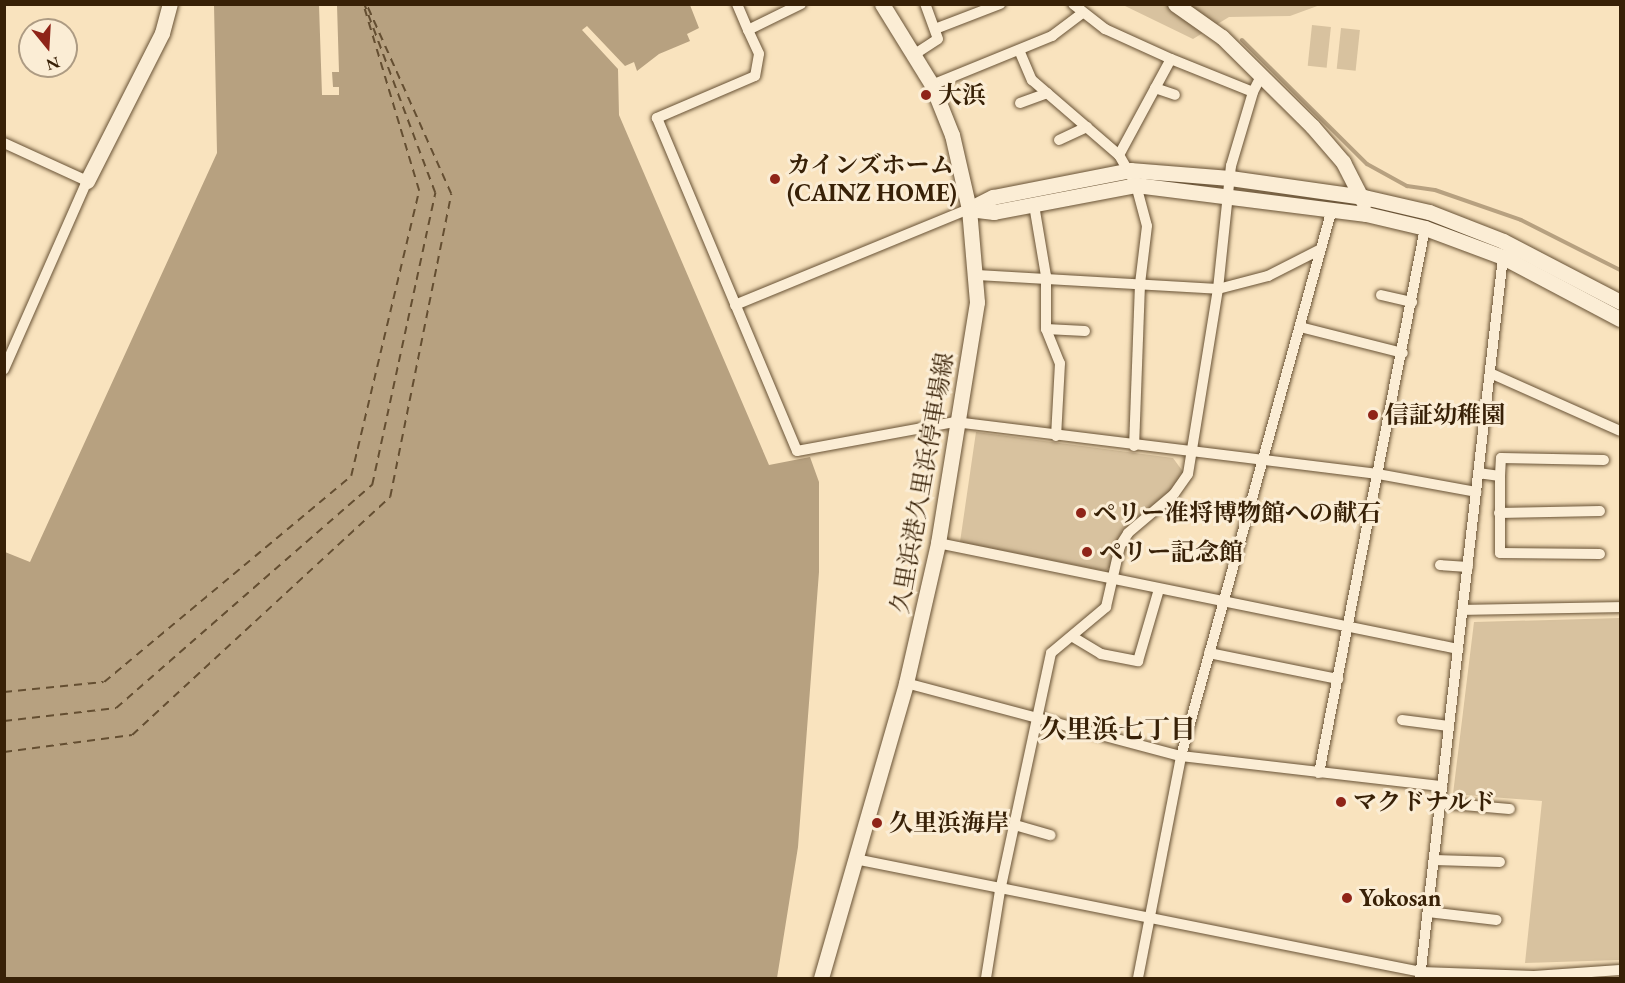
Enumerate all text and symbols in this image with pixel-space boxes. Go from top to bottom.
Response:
north arrow [18,18,78,78]
text: N [44,52,63,76]
place label: 大浜 [938,81,986,109]
marker: 大浜 [919,88,933,102]
place label: カインズホーム (CAINZ HOME) [787,151,956,207]
marker: カインズホーム (CAINZ HOME) [768,172,782,186]
street label: 久里浜港久里浜停車場線 [885,351,959,615]
place label: 信証幼稚園 [1385,401,1505,429]
marker: 信証幼稚園 [1366,408,1380,422]
place label: ペリー准将博物館への献石 [1093,499,1381,527]
marker: ペリー准将博物館への献石 [1074,506,1088,520]
place label: ペリー記念館 [1099,538,1243,566]
marker: ペリー記念館 [1080,545,1094,559]
district label: 久里浜七丁目 [1040,714,1196,746]
place label: マクドナルド [1353,788,1497,816]
marker: マクドナルド [1334,795,1348,809]
place label: 久里浜海岸 [889,809,1009,837]
marker: 久里浜海岸 [870,816,884,830]
place label: Yokosan [1359,884,1441,912]
marker: Yokosan [1340,891,1354,905]

